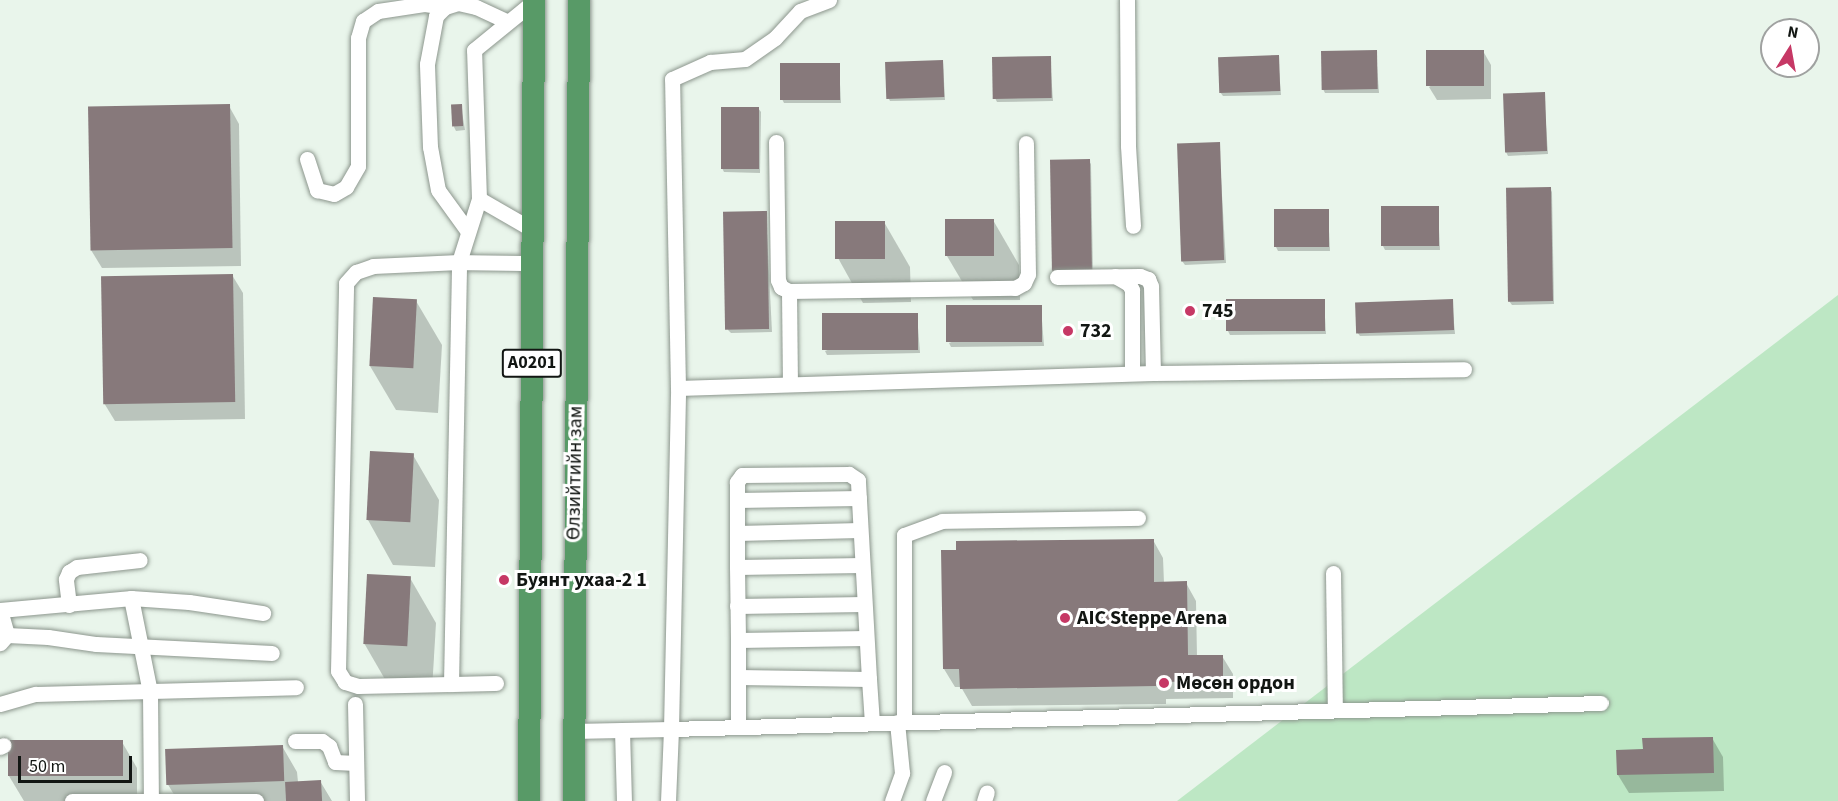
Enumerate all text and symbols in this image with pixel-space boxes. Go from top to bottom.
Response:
north arrow [1760,18,1820,78]
text: N [1786,20,1800,44]
place label: 745 [1202,299,1234,323]
marker: 745 [1183,304,1197,318]
place label: 732 [1080,319,1112,343]
marker: 732 [1061,324,1075,338]
road number: A0201 [500,348,564,378]
street label: Өлзийтийн зам [562,406,588,540]
place label: Буянт ухаа-2 1 [516,568,647,592]
marker: Буянт ухаа-2 1 [497,573,511,587]
place label: AIC Steppe Arena [1077,606,1227,630]
marker: AIC Steppe Arena [1058,611,1072,625]
place label: Мөсөн ордон [1176,671,1295,695]
marker: Мөсөн ордон [1157,676,1171,690]
scale bar [21,744,135,782]
text: 50 m [29,754,65,779]

